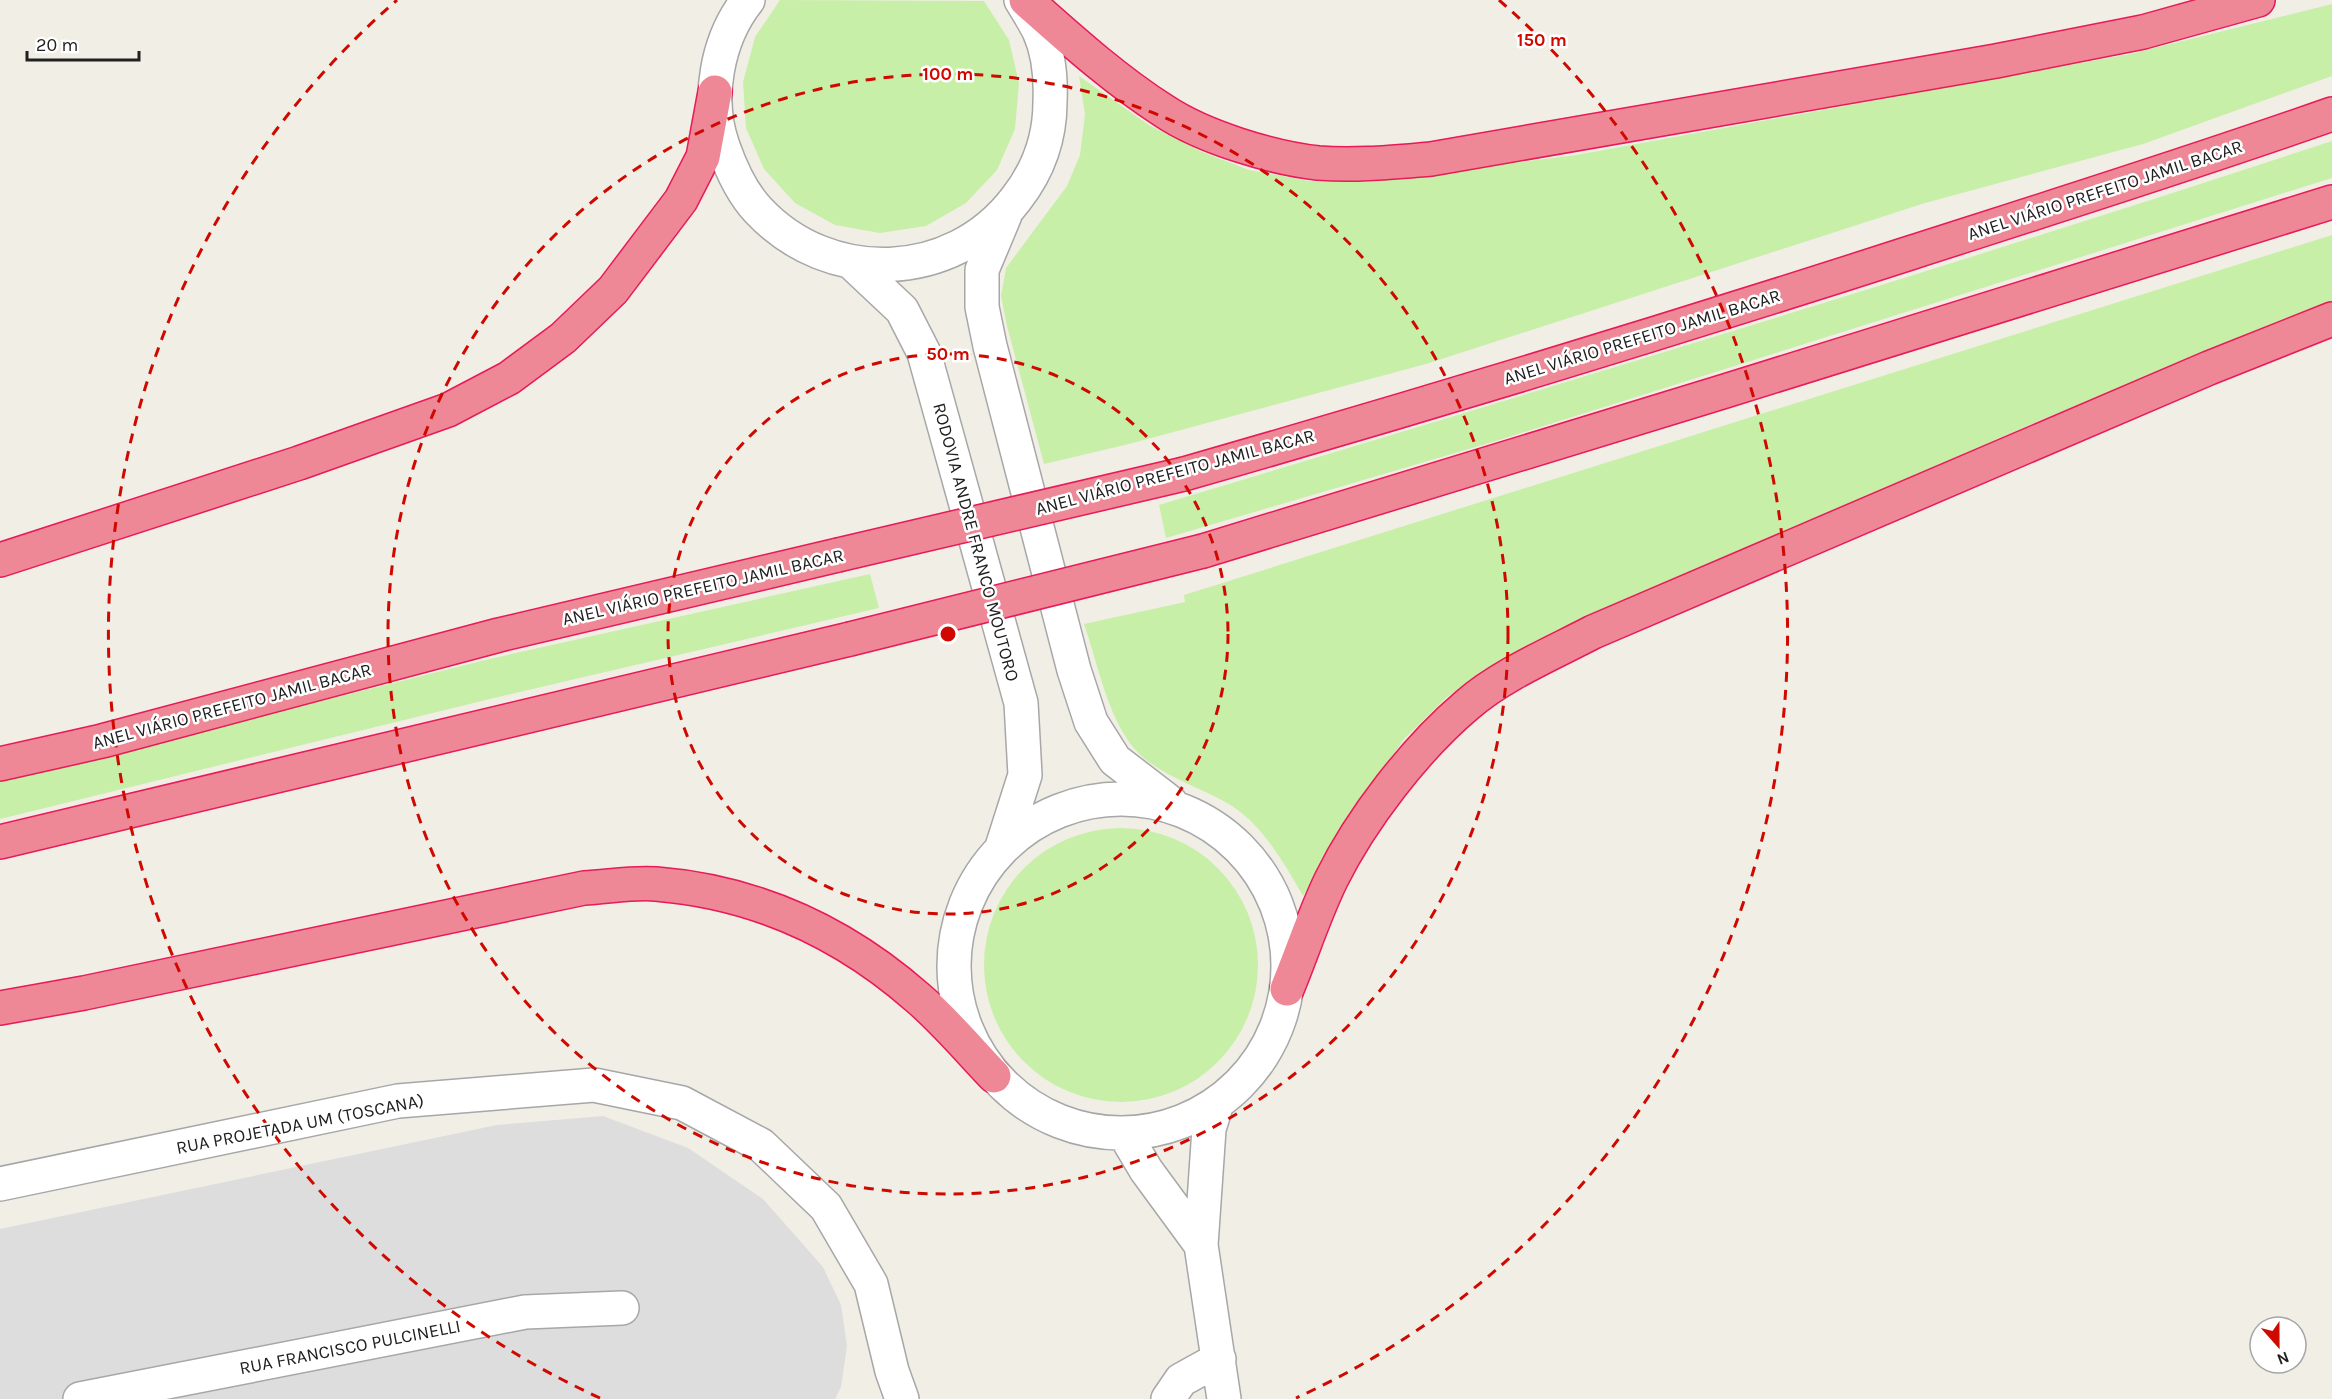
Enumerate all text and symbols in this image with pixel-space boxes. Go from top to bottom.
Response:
scale bar [27,24,140,62]
text: 150 m [1517,29,1567,51]
text: 20 m [36,34,78,56]
text: 100 m [923,63,973,85]
street label: ANEL VIÁRIO PREFEITO JAMIL BACAR [1964,134,2245,245]
street label: ANEL VIÁRIO PREFEITO JAMIL BACAR [1501,283,1783,390]
text: 50 m [926,343,970,365]
street label: RODOVIA ANDRE FRANCO MOUTORO [928,400,1024,684]
street label: ANEL VIÁRIO PREFEITO JAMIL BACAR [1033,423,1317,520]
street label: ANEL VIÁRIO PREFEITO JAMIL BACAR [560,543,846,630]
centre of rings [938,624,958,644]
street label: ANEL VIÁRIO PREFEITO JAMIL BACAR [90,657,374,754]
street label: RUA PROJETADA UM (TOSCANA) [174,1089,426,1159]
street label: RUA FRANCISCO PULCINELLI [238,1315,462,1379]
north arrow [2248,1315,2308,1375]
text: N [2274,1348,2292,1369]

